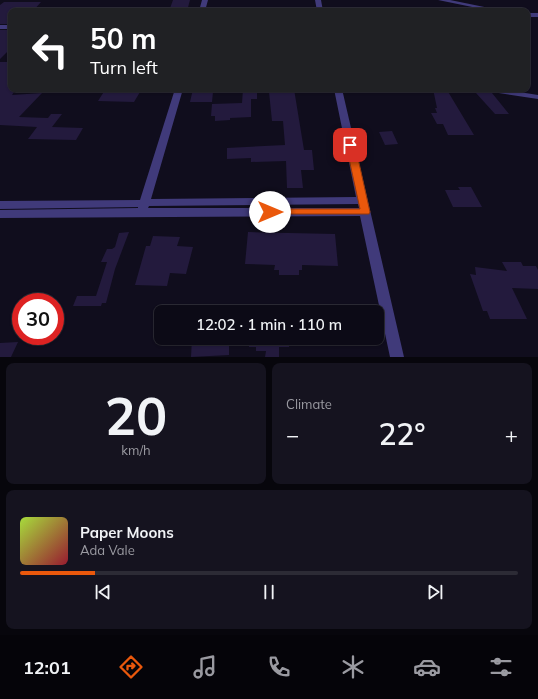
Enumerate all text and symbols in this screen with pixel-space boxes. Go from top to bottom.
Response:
text: 50 m [90,21,156,56]
icon: left [24,24,76,76]
text: Turn left [90,56,158,79]
pin [333,128,367,162]
icon: arrive [339,134,361,156]
position arrow [249,191,291,233]
speed limit sign: 30 [12,293,64,345]
text: 12:02 · 1 min · 110 m [196,315,342,334]
text: 20 [105,383,167,448]
text: Climate [286,396,332,412]
text: 22° [378,415,426,453]
text: − [286,421,299,449]
text: + [505,421,518,449]
text: km/h [121,442,151,458]
text: Paper Moons [80,523,174,542]
text: Ada Vale [80,542,135,558]
icon: previous [92,581,114,603]
icon: pause [258,581,280,603]
icon: next [424,581,446,603]
icon: directions [117,653,145,681]
icon: music [191,653,219,681]
icon: phone [265,653,293,681]
icon: climate [339,653,367,681]
icon: car [413,653,441,681]
icon: filters [487,653,515,681]
text: 12:01 [23,656,71,679]

